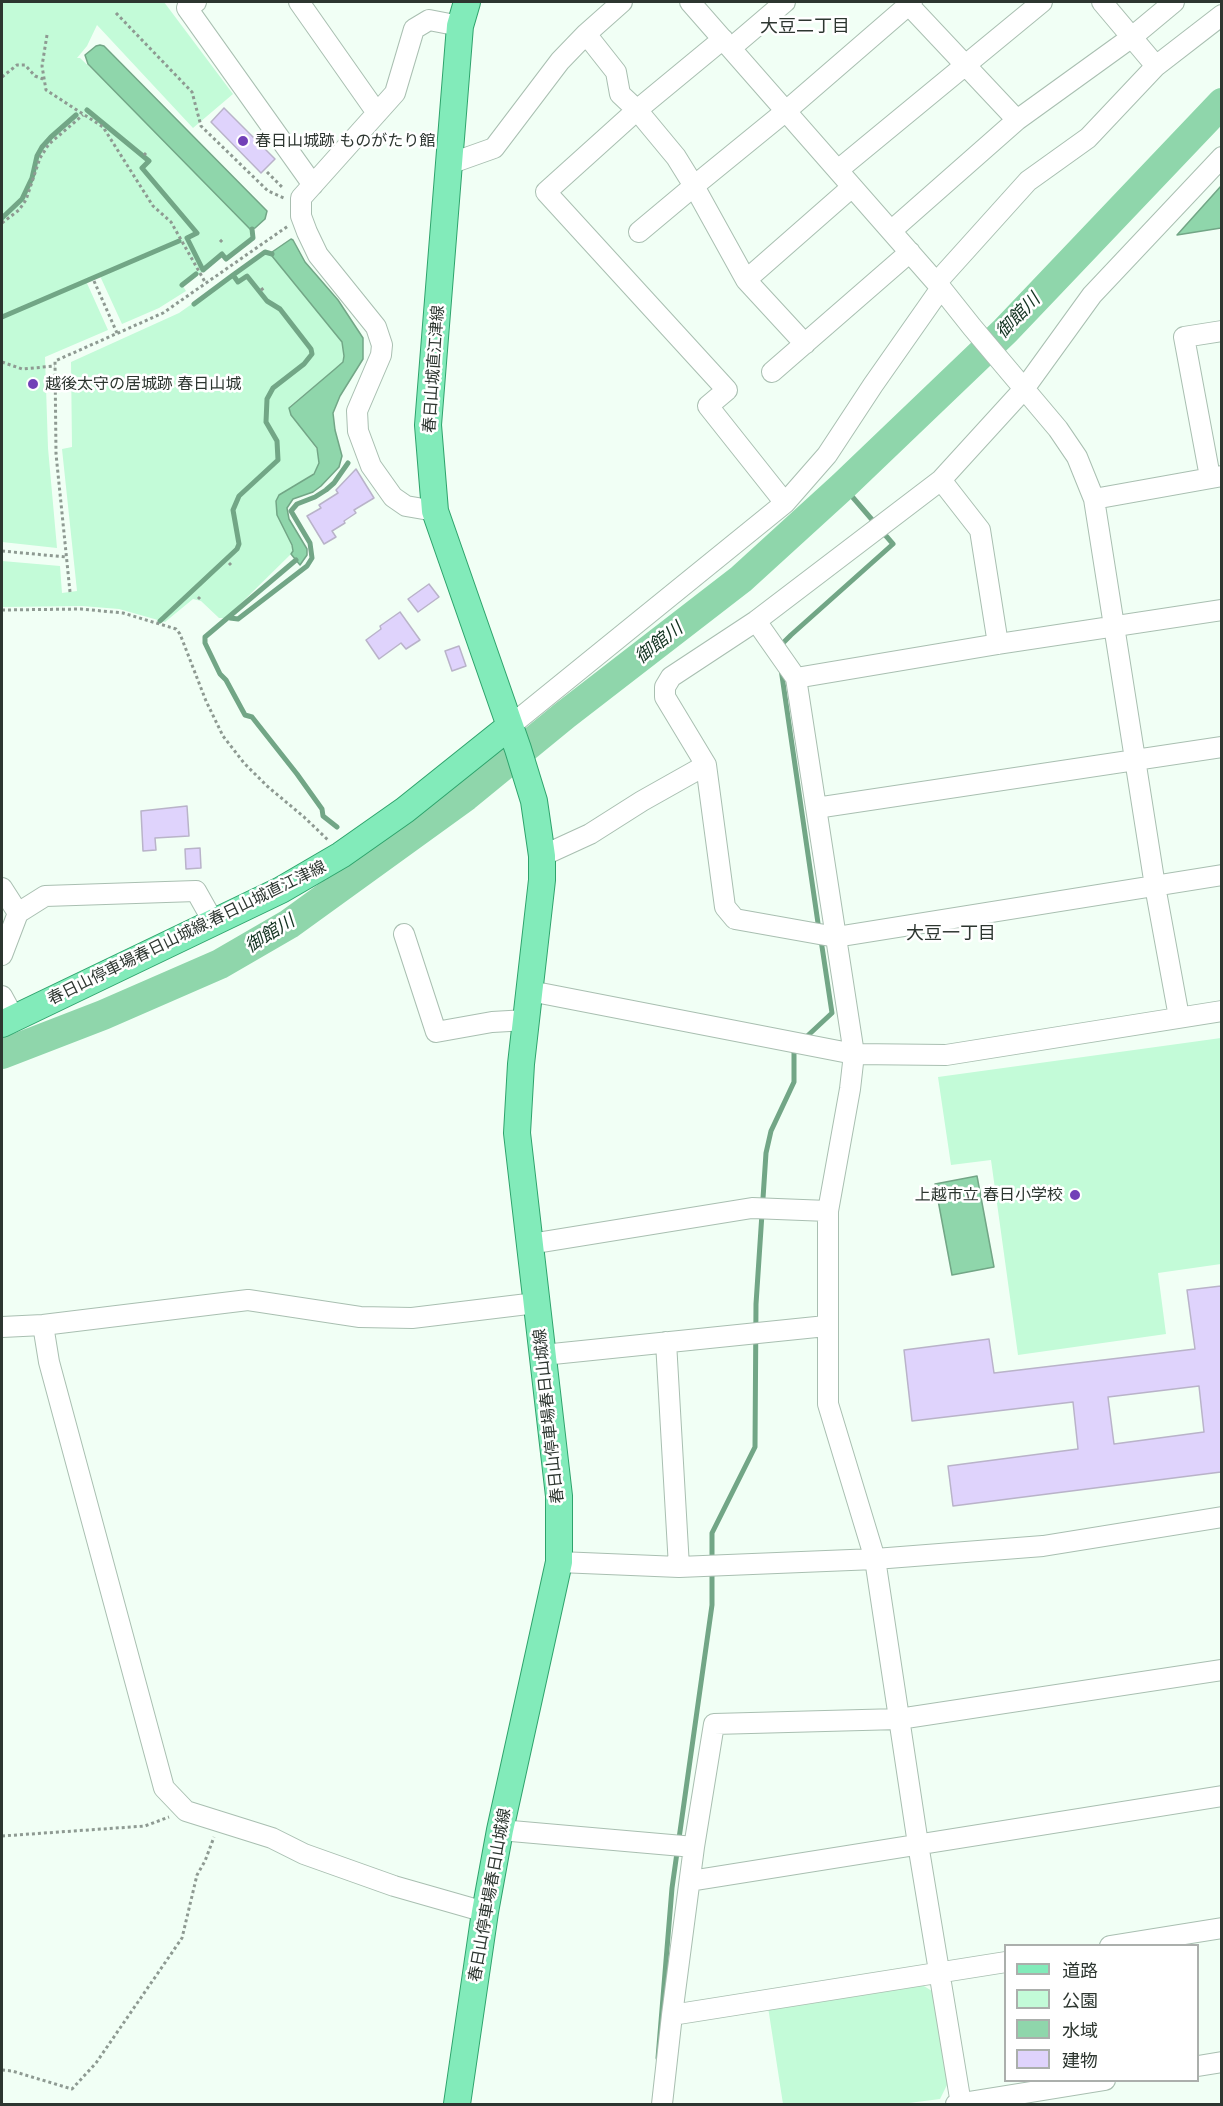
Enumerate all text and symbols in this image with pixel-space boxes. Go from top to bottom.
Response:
district label: 大豆二丁目 [760,16,850,38]
place label: 春日山城跡 ものがたり館 [255,131,435,151]
marker: 春日山城跡 ものがたり館 [236,134,250,148]
water label: 御館川 [991,289,1045,343]
street label: 春日山城直江津線 [420,304,448,434]
place label: 越後太守の居城跡 春日山城 [45,374,241,394]
marker: 越後太守の居城跡 春日山城 [26,377,40,391]
water label: 御館川 [631,618,687,668]
street label: 春日山停車場春日山城線;春日山城直江津線 [45,857,329,1009]
water label: 御館川 [241,911,299,957]
district label: 大豆一丁目 [906,923,996,945]
place label: 上越市立 春日小学校 [915,1185,1063,1205]
marker: 上越市立 春日小学校 [1068,1188,1082,1202]
street label: 春日山停車場春日山城線 [530,1327,568,1505]
street label: 春日山停車場春日山城線 [465,1807,515,1983]
legend [1004,1944,1199,2082]
text: 道路 [1062,1959,1098,1982]
text: 公園 [1062,1989,1098,2012]
text: 水域 [1062,2019,1098,2042]
text: 建物 [1062,2049,1098,2072]

